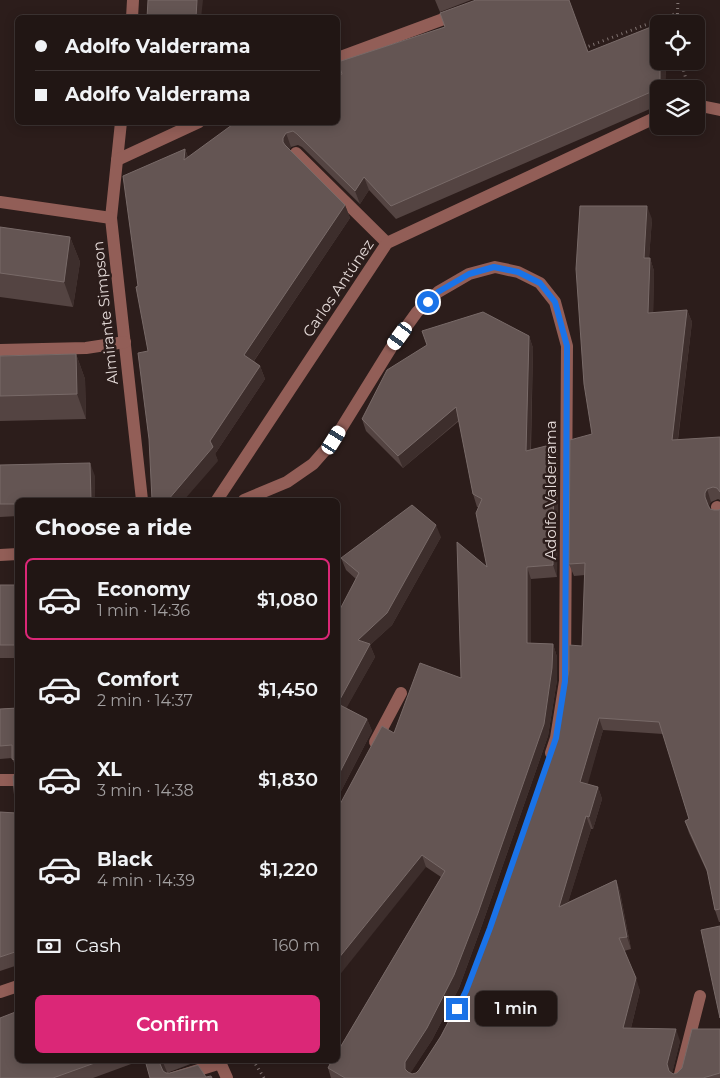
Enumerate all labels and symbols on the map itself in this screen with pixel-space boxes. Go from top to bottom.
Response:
street label: Carlos Antúnez [298,235,378,340]
street label: Almirante Simpson [88,240,122,386]
route start [417,291,439,313]
car [385,319,414,353]
street label: Adolfo Valderrama [541,420,560,560]
car [319,423,348,457]
callout: 1 min [474,992,557,1026]
route end [446,998,468,1020]

